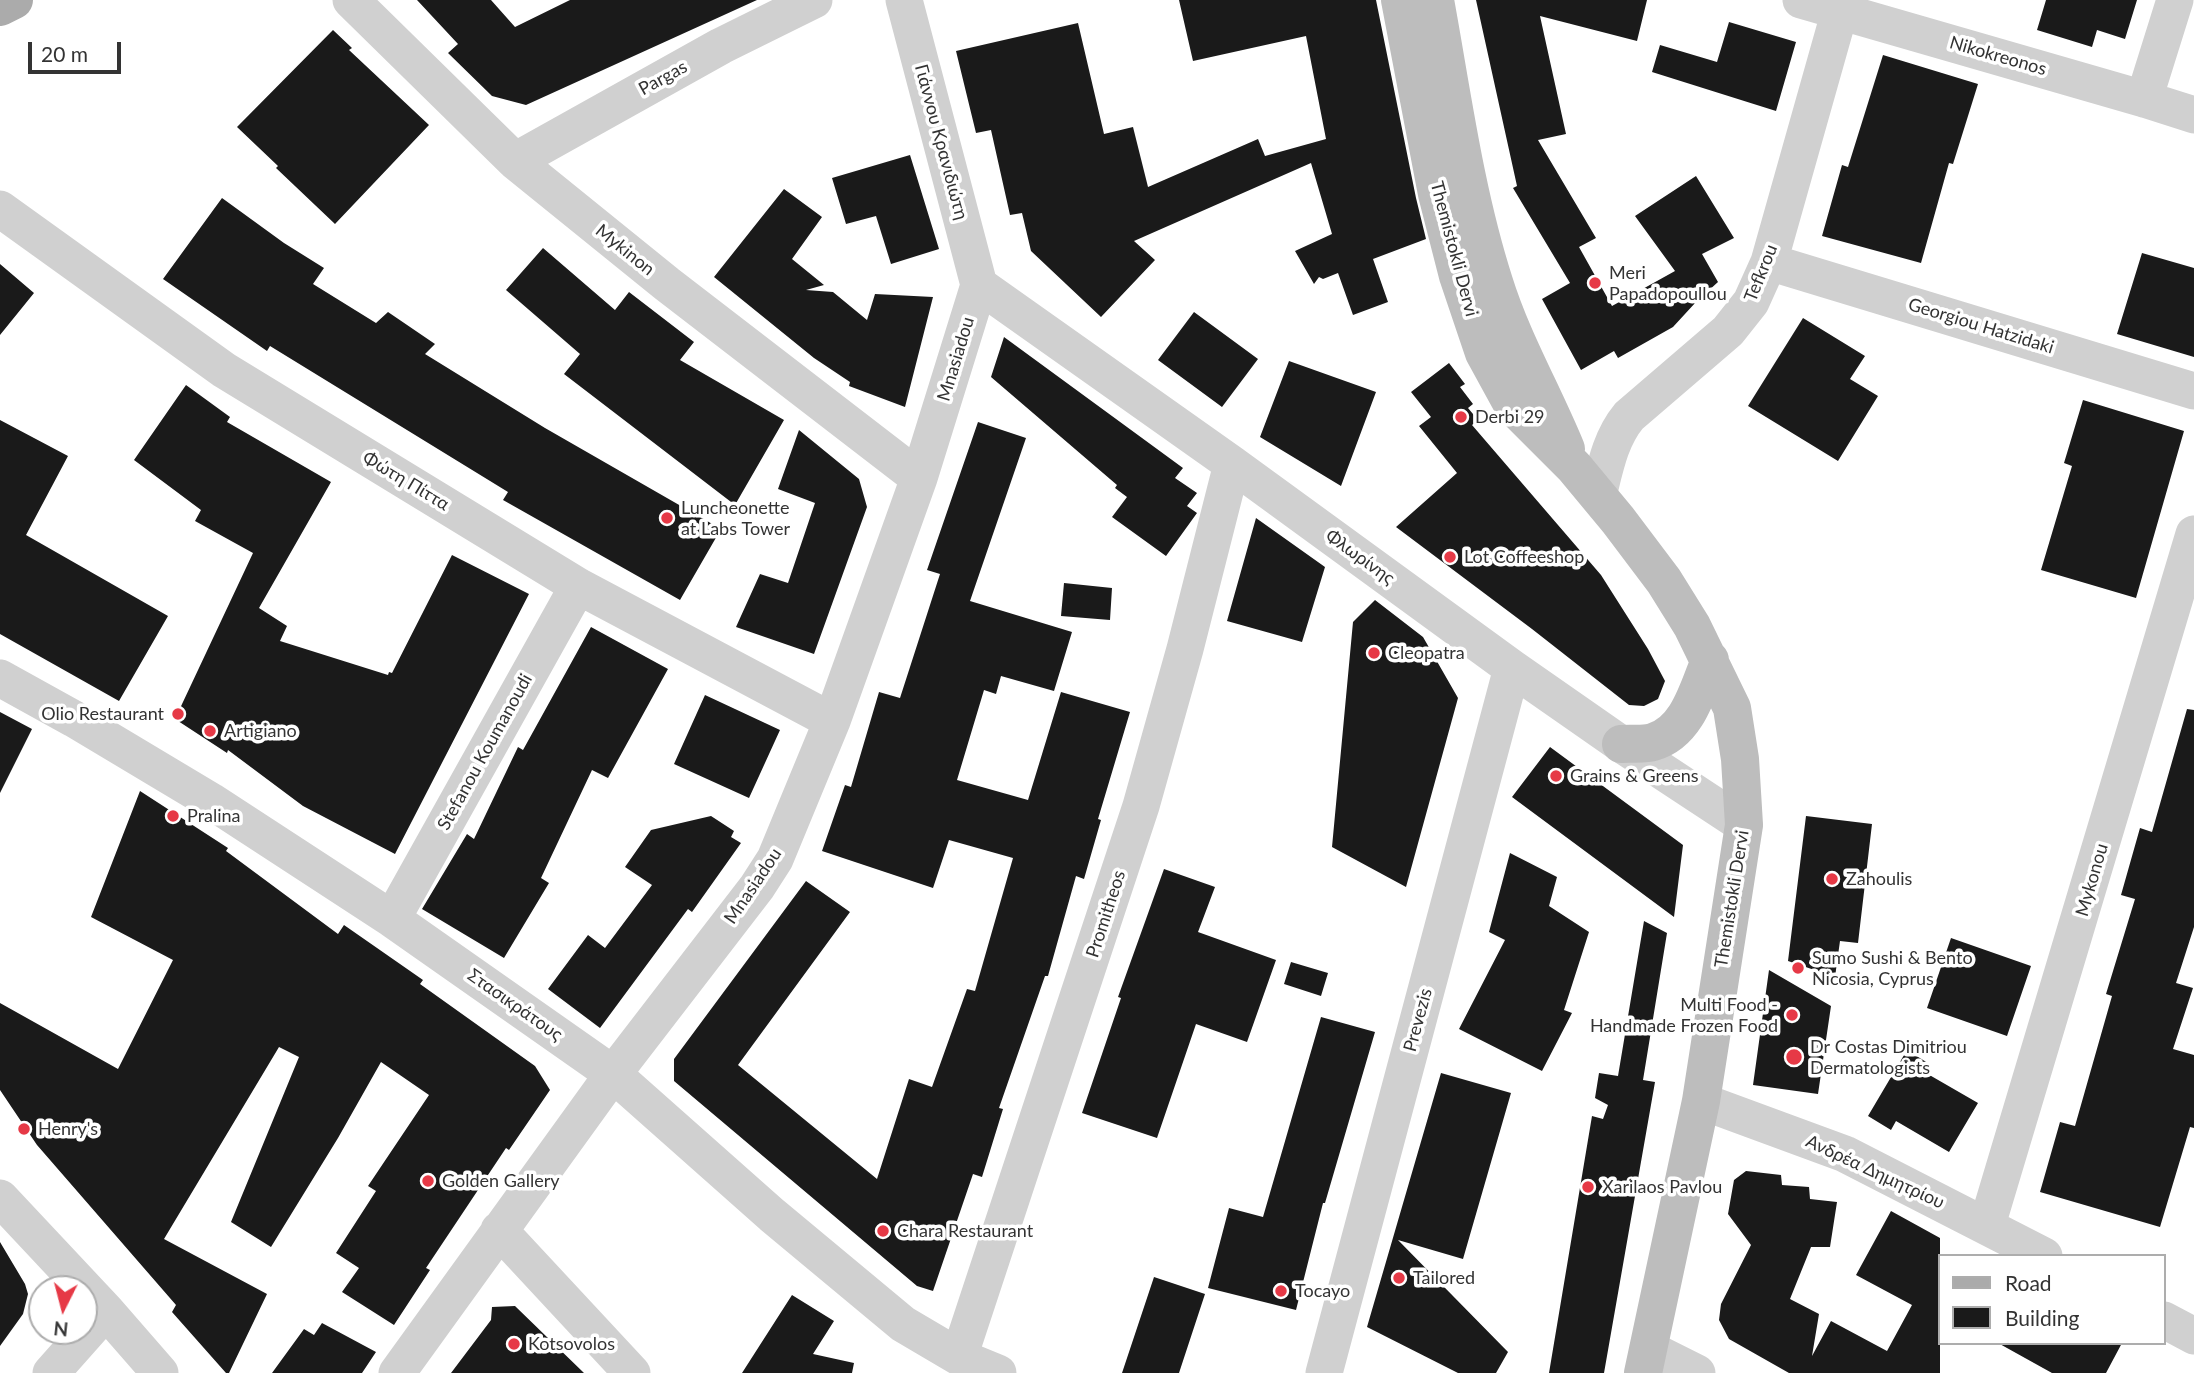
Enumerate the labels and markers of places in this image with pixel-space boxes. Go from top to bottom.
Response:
place label: Meri Papadopoullou [1609,262,1727,304]
marker: Meri Papadopoullou [1587,275,1603,291]
place label: Derbi 29 [1475,406,1545,428]
marker: Derbi 29 [1453,409,1469,425]
place label: Luncheonette at Labs Tower [681,497,790,540]
marker: Luncheonette at Labs Tower [659,510,675,526]
place label: Lot Coffeeshop [1464,546,1584,568]
marker: Lot Coffeeshop [1442,549,1458,565]
place label: Cleopatra [1388,642,1465,664]
marker: Cleopatra [1366,645,1382,661]
place label: Olio Restaurant [41,703,164,725]
marker: Olio Restaurant [170,706,186,722]
place label: Artigiano [224,720,297,742]
marker: Artigiano [202,723,218,739]
place label: Grains & Greens [1570,765,1699,787]
marker: Grains & Greens [1548,768,1564,784]
place label: Pralina [187,805,241,827]
marker: Pralina [165,808,181,824]
place label: Zahoulis [1846,868,1912,890]
marker: Zahoulis [1824,871,1840,887]
place label: Sumo Sushi & Bento Nicosia, Cyprus [1812,947,1973,990]
marker: Sumo Sushi & Bento Nicosia, Cyprus [1790,960,1806,976]
place label: Multi Food - Handmade Frozen Food [1590,994,1778,1036]
marker: Multi Food - Handmade Frozen Food [1784,1007,1800,1023]
place label: Dr Costas Dimitriou Dermatologists [1810,1036,1967,1078]
marker: Dr Costas Dimitriou Dermatologists [1784,1047,1804,1067]
place label: Henry's [38,1118,98,1140]
marker: Henry's [16,1121,32,1137]
place label: Golden Gallery [442,1170,560,1192]
marker: Golden Gallery [420,1173,436,1189]
place label: Xarilaos Pavlou [1602,1176,1722,1198]
marker: Xarilaos Pavlou [1580,1179,1596,1195]
place label: Chara Restaurant [897,1220,1033,1242]
marker: Chara Restaurant [875,1223,891,1239]
place label: Tailored [1413,1267,1475,1289]
marker: Tailored [1391,1270,1407,1286]
place label: Tocayo [1295,1280,1350,1302]
marker: Tocayo [1273,1283,1289,1299]
place label: Kotsovolos [528,1333,615,1355]
marker: Kotsovolos [506,1336,522,1352]

